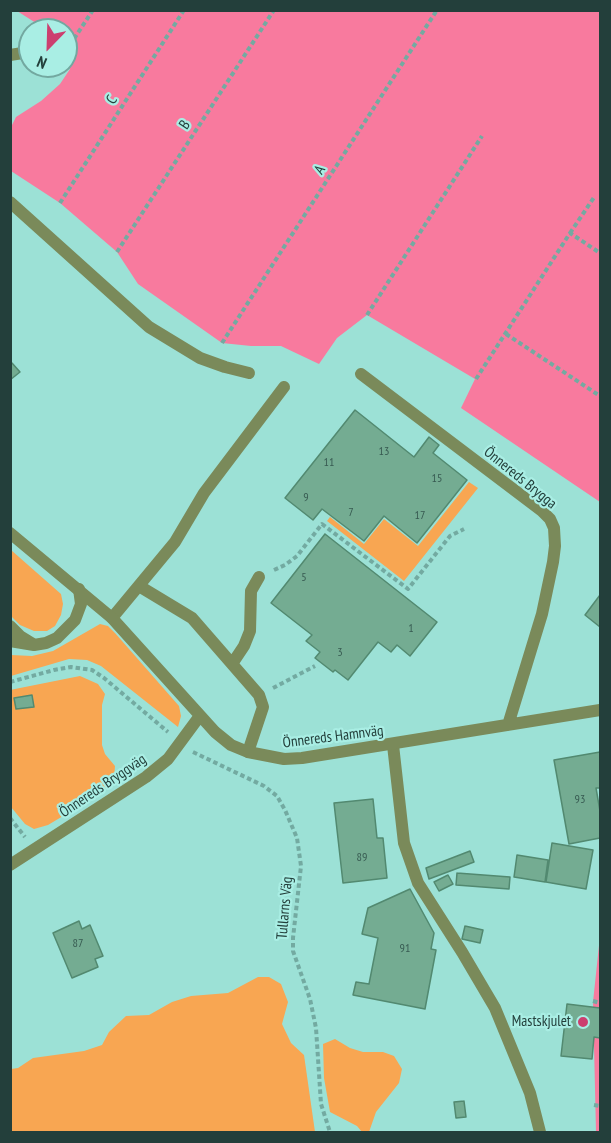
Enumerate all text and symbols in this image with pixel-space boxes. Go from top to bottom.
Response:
north arrow [18,18,78,78]
text: N [34,52,50,74]
street label: C [103,92,121,108]
street label: B [176,117,194,133]
street label: A [311,162,329,178]
street label: Önnereds Brygga [480,443,560,513]
house number: 13 [379,445,389,459]
house number: 11 [324,456,334,470]
house number: 15 [432,472,442,486]
house number: 9 [303,491,309,505]
house number: 7 [348,506,354,520]
house number: 17 [415,509,425,523]
house number: 5 [301,571,307,585]
house number: 1 [408,622,414,636]
house number: 3 [337,646,343,660]
street label: Önnereds Hamnväg [282,722,384,752]
street label: Önnereds Bryggväg [56,750,150,822]
house number: 93 [575,793,585,807]
house number: 89 [357,851,367,865]
street label: Tullarns Väg [273,876,297,940]
house number: 87 [73,937,83,951]
house number: 91 [400,942,410,956]
place label: Mastskjulet [512,1013,571,1031]
marker: Mastskjulet [576,1015,590,1029]

